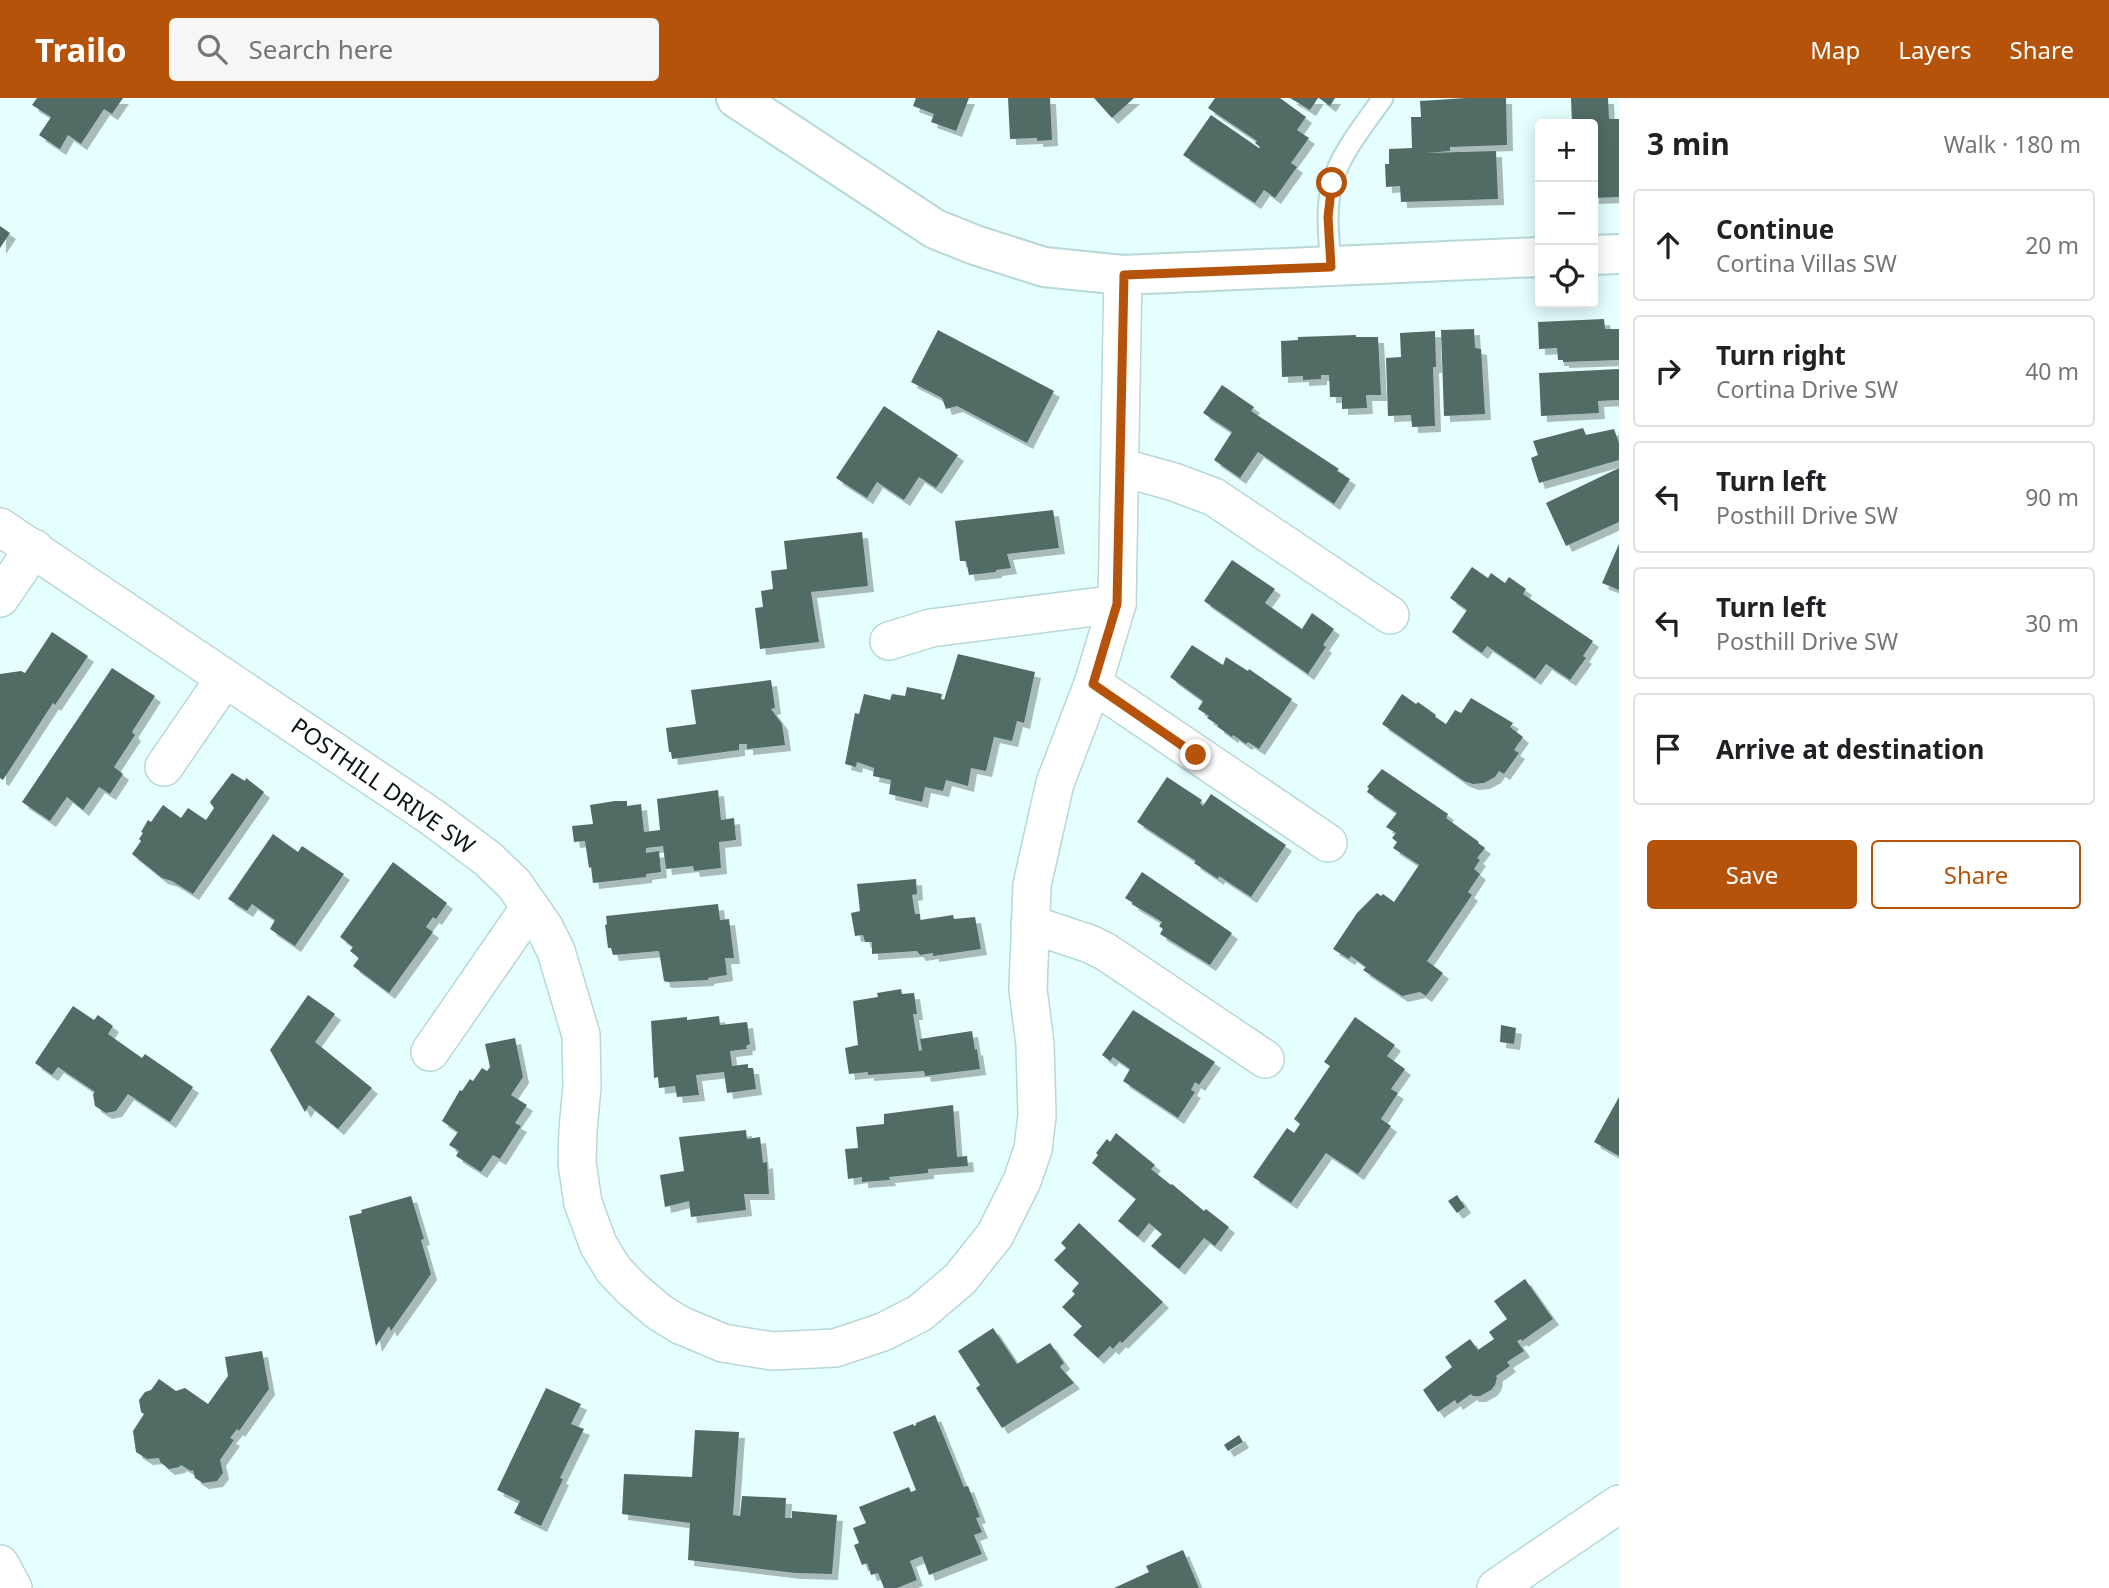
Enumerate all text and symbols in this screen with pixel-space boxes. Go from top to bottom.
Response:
search box [169,18,659,81]
text: Trailo [35,27,127,72]
icon: search [193,30,231,68]
text: Search here [249,31,393,67]
text: Map [1810,33,1860,66]
text: Layers [1898,33,1972,66]
text: Share [2010,33,2074,66]
map controls [1535,119,1598,308]
button: + [1535,119,1598,182]
text: 3 min [1647,123,1730,164]
text: Walk · 180 m [1944,128,2081,160]
route start [1316,167,1347,198]
button: − [1535,182,1598,245]
text: Continue [1716,211,1834,247]
icon: ahead [1649,226,1687,264]
text: 20 m [2025,229,2079,261]
button: locate [1535,245,1598,308]
text: Cortina Villas SW [1716,247,1897,279]
text: Turn right [1716,337,1846,373]
icon: right [1649,352,1687,390]
text: 40 m [2025,355,2079,387]
text: Cortina Drive SW [1716,373,1898,405]
text: Turn left [1716,463,1827,499]
icon: left [1649,478,1687,516]
text: 90 m [2025,481,2079,513]
text: Posthill Drive SW [1716,499,1898,531]
text: Turn left [1716,589,1827,625]
icon: left [1649,604,1687,642]
text: 30 m [2025,607,2079,639]
text: Posthill Drive SW [1716,625,1898,657]
street label: POSTHILL DRIVE SW [285,710,482,861]
icon: arrive [1649,730,1687,768]
text: Arrive at destination [1716,731,1985,767]
route end [1180,739,1211,770]
button: Save [1647,840,1857,909]
button: Share [1871,840,2081,909]

